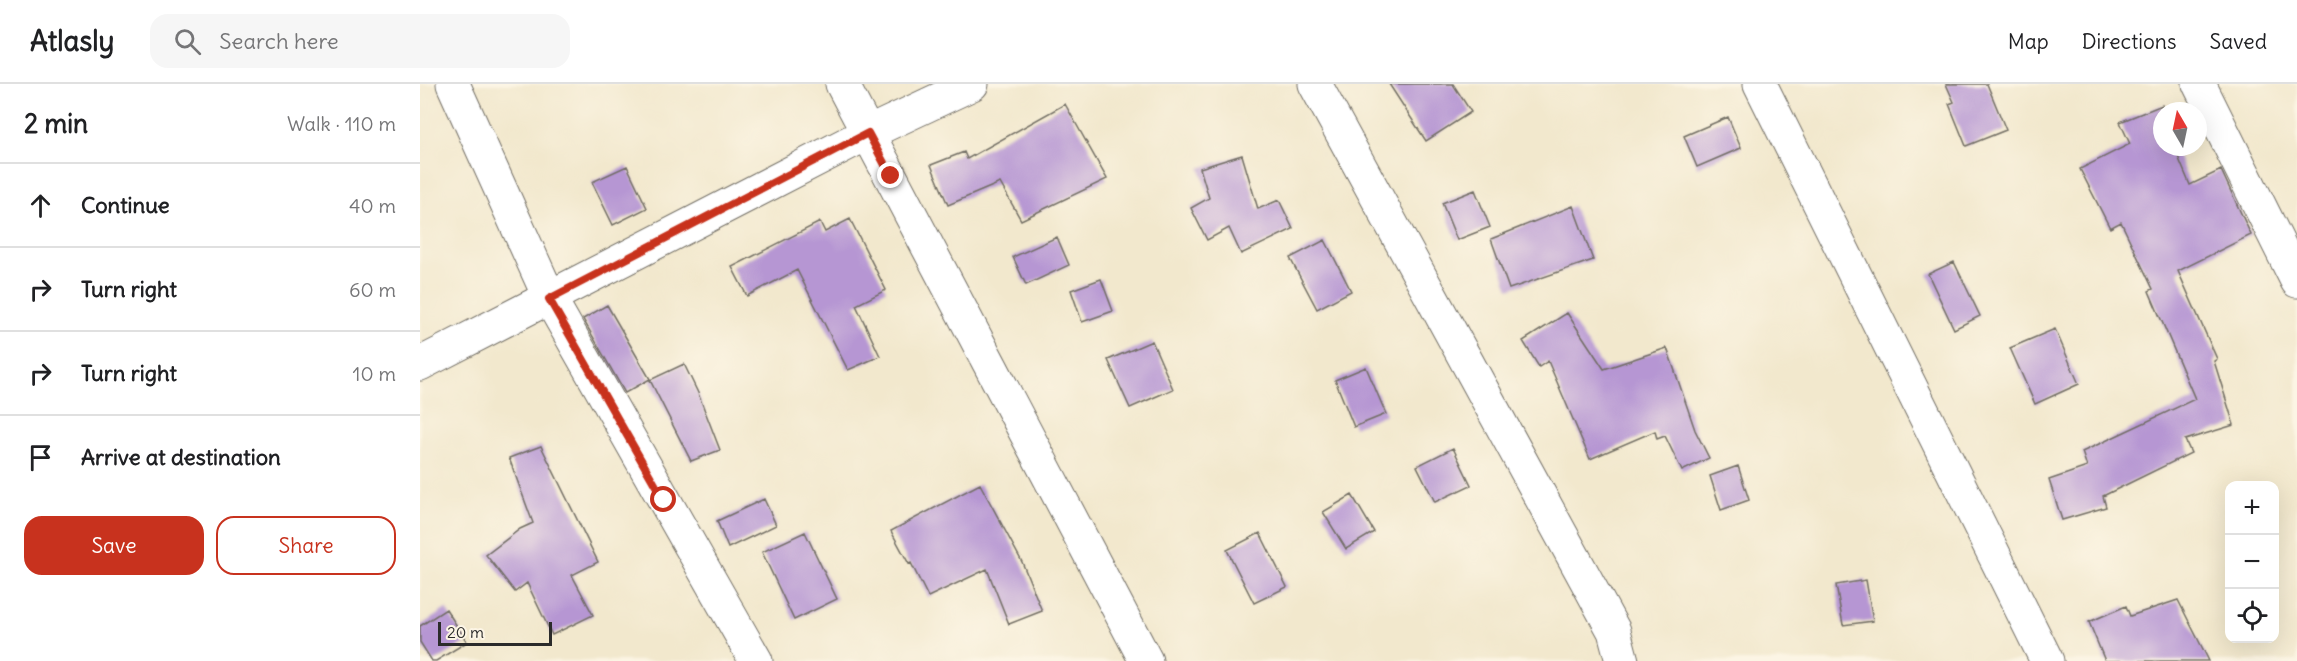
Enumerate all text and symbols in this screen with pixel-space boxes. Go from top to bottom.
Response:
search box [150,14,570,68]
text: Atlasly [30,23,114,59]
icon: search [171,25,204,58]
text: Search here [219,27,339,55]
text: Map [2008,28,2049,55]
text: Directions [2082,28,2176,55]
text: Saved [2209,28,2267,55]
north arrow [2153,102,2207,156]
text: 2 min [24,107,88,140]
text: Walk · 110 m [287,111,396,136]
route end [877,162,903,188]
icon: ahead [24,189,57,222]
text: Continue [81,191,170,219]
text: 40 m [349,193,396,218]
icon: right [24,273,57,306]
text: Turn right [81,275,177,303]
text: 60 m [349,277,396,302]
icon: right [24,357,57,390]
text: Turn right [81,359,177,387]
text: 10 m [353,361,396,386]
icon: arrive [24,441,57,474]
text: Arrive at destination [81,443,281,471]
map controls [2225,481,2279,643]
button: + [2225,481,2279,535]
route start [650,486,676,512]
button: Save [24,516,204,575]
button: Share [216,516,396,575]
button: − [2225,535,2279,589]
button: locate [2225,589,2279,643]
scale bar [438,619,552,646]
text: 20 m [447,622,484,642]

